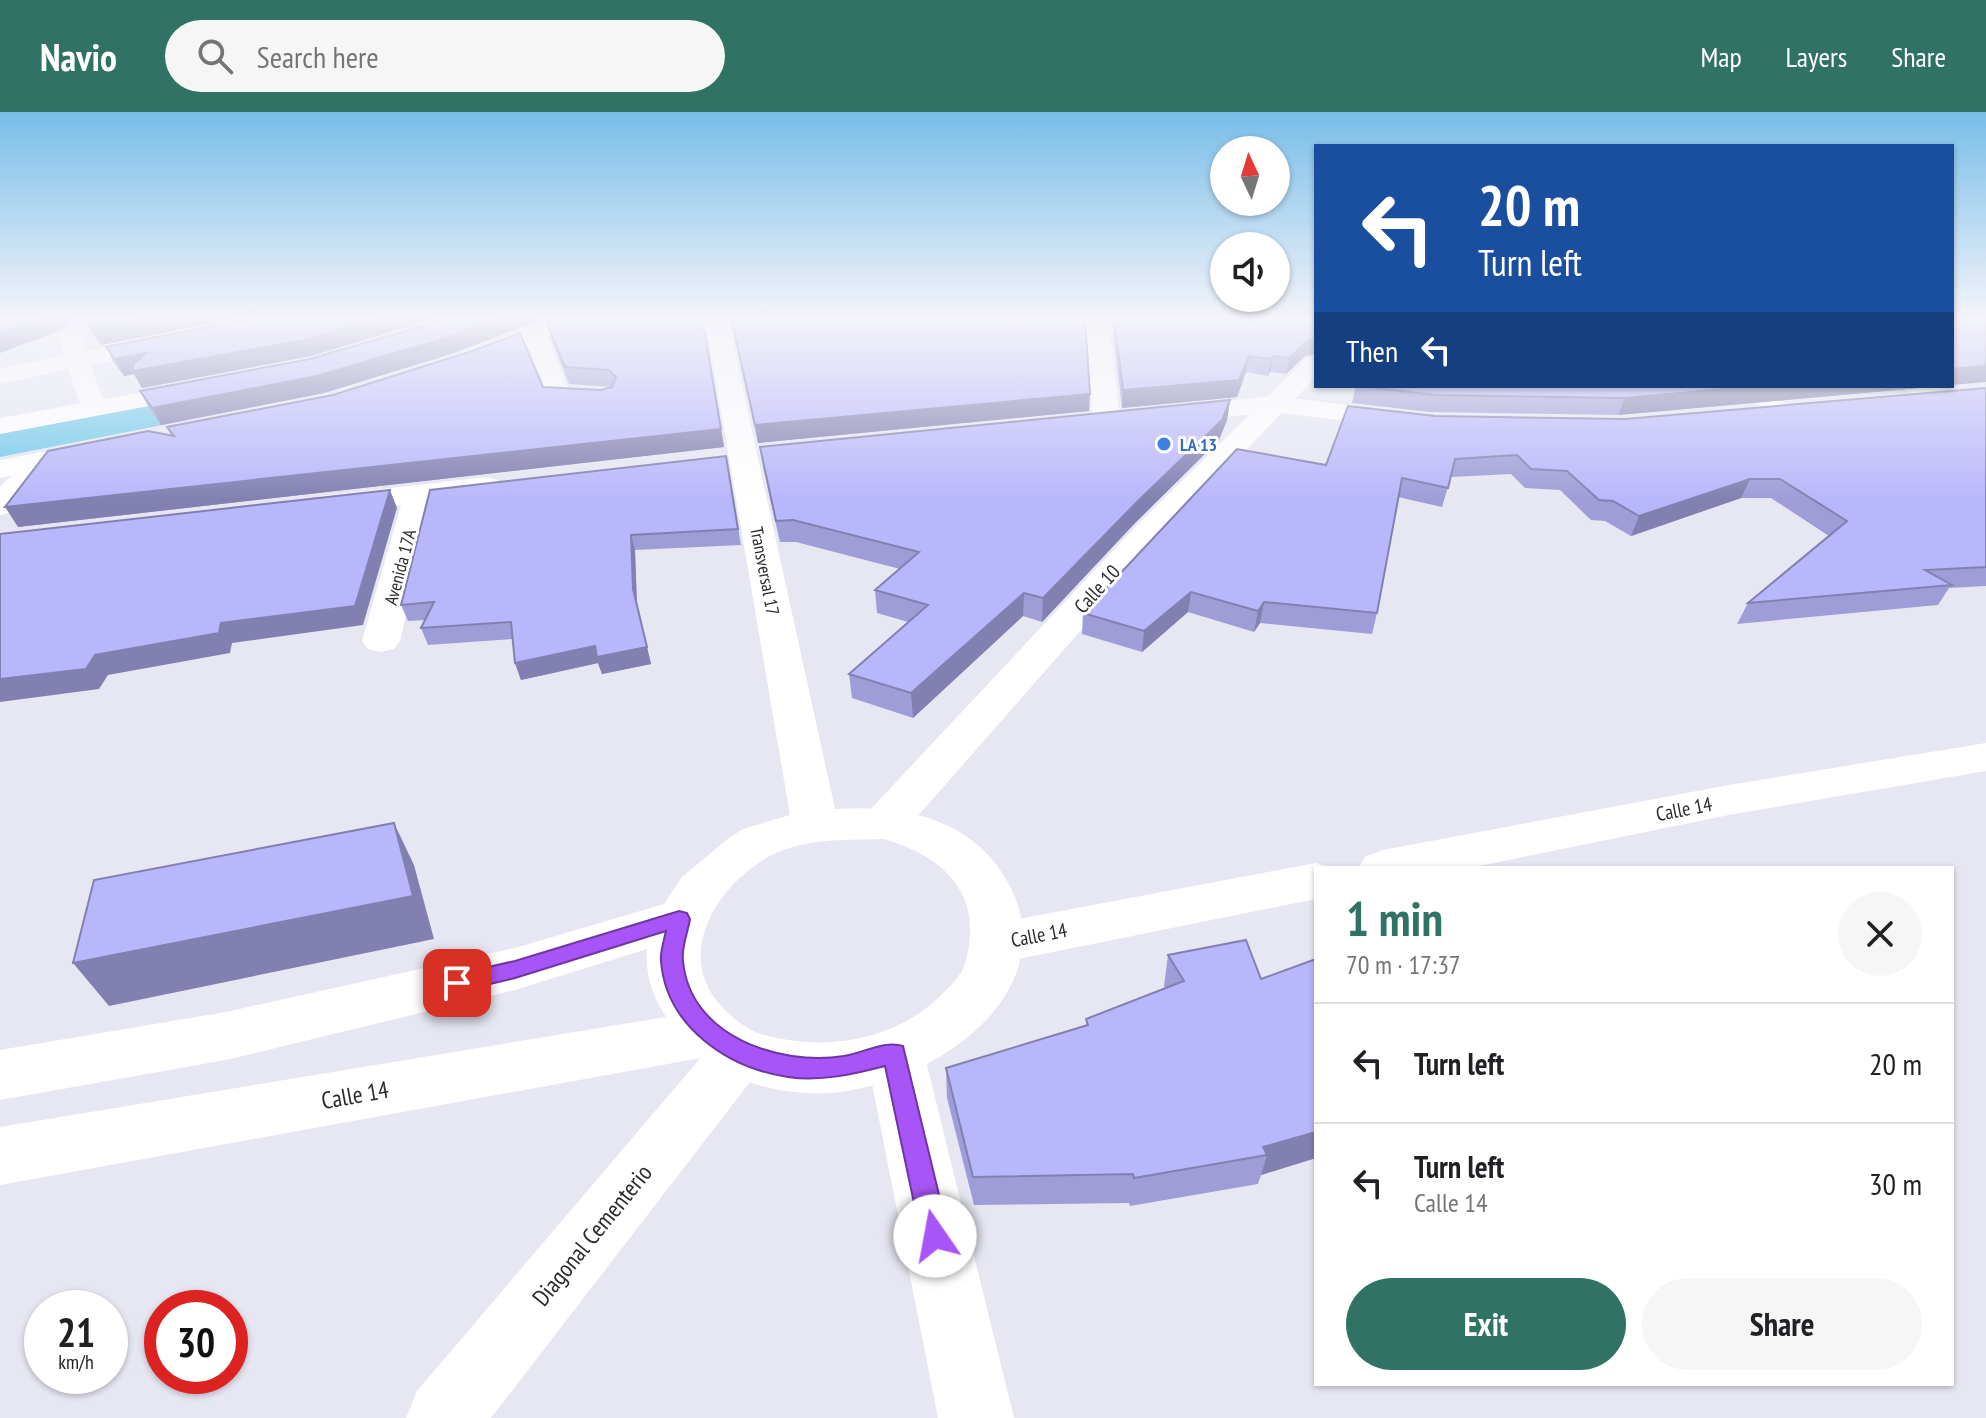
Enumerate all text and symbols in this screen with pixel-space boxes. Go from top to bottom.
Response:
search box [165,20,725,92]
text: Navio [40,32,117,81]
icon: search [193,34,237,78]
text: Search here [257,37,379,76]
text: Map [1700,38,1742,75]
text: Layers [1786,38,1847,75]
text: Share [1891,38,1946,75]
north arrow [1210,136,1290,216]
map controls [1210,136,1290,312]
text: 20 m [1478,169,1580,241]
icon: left [1346,176,1450,280]
button: sound [1210,232,1290,312]
text: Turn left [1478,239,1582,286]
icon: left [1414,328,1458,372]
text: Then [1346,331,1398,370]
place label: LA 13 [1180,433,1217,456]
marker: LA 13 [1155,435,1173,453]
street label: Transversal 17 [745,525,785,617]
street label: Avenida 17A [379,526,421,607]
street label: Calle 10 [1068,559,1126,619]
street label: Calle 14 [1654,791,1714,827]
text: 1 min [1346,887,1443,949]
button: close [1838,892,1922,976]
street label: Calle 14 [1009,917,1069,953]
text: 70 m · 17:37 [1346,948,1461,981]
pin [423,949,491,1017]
icon: arrive [435,961,479,1005]
icon: left [1346,1041,1390,1085]
text: Turn left [1414,1044,1504,1083]
text: 20 m [1869,1044,1922,1083]
street label: Calle 14 [319,1074,391,1116]
text: Turn left [1414,1147,1504,1186]
street label: Diagonal Cementerio [525,1158,659,1312]
icon: left [1346,1161,1390,1205]
text: 30 m [1869,1164,1922,1203]
text: Calle 14 [1414,1186,1488,1219]
position arrow [893,1194,977,1278]
button: Exit [1346,1278,1626,1370]
button: Share [1642,1278,1922,1370]
speed limit sign: 30 [144,1290,248,1394]
text: 21 [57,1306,95,1358]
text: km/h [58,1349,94,1375]

